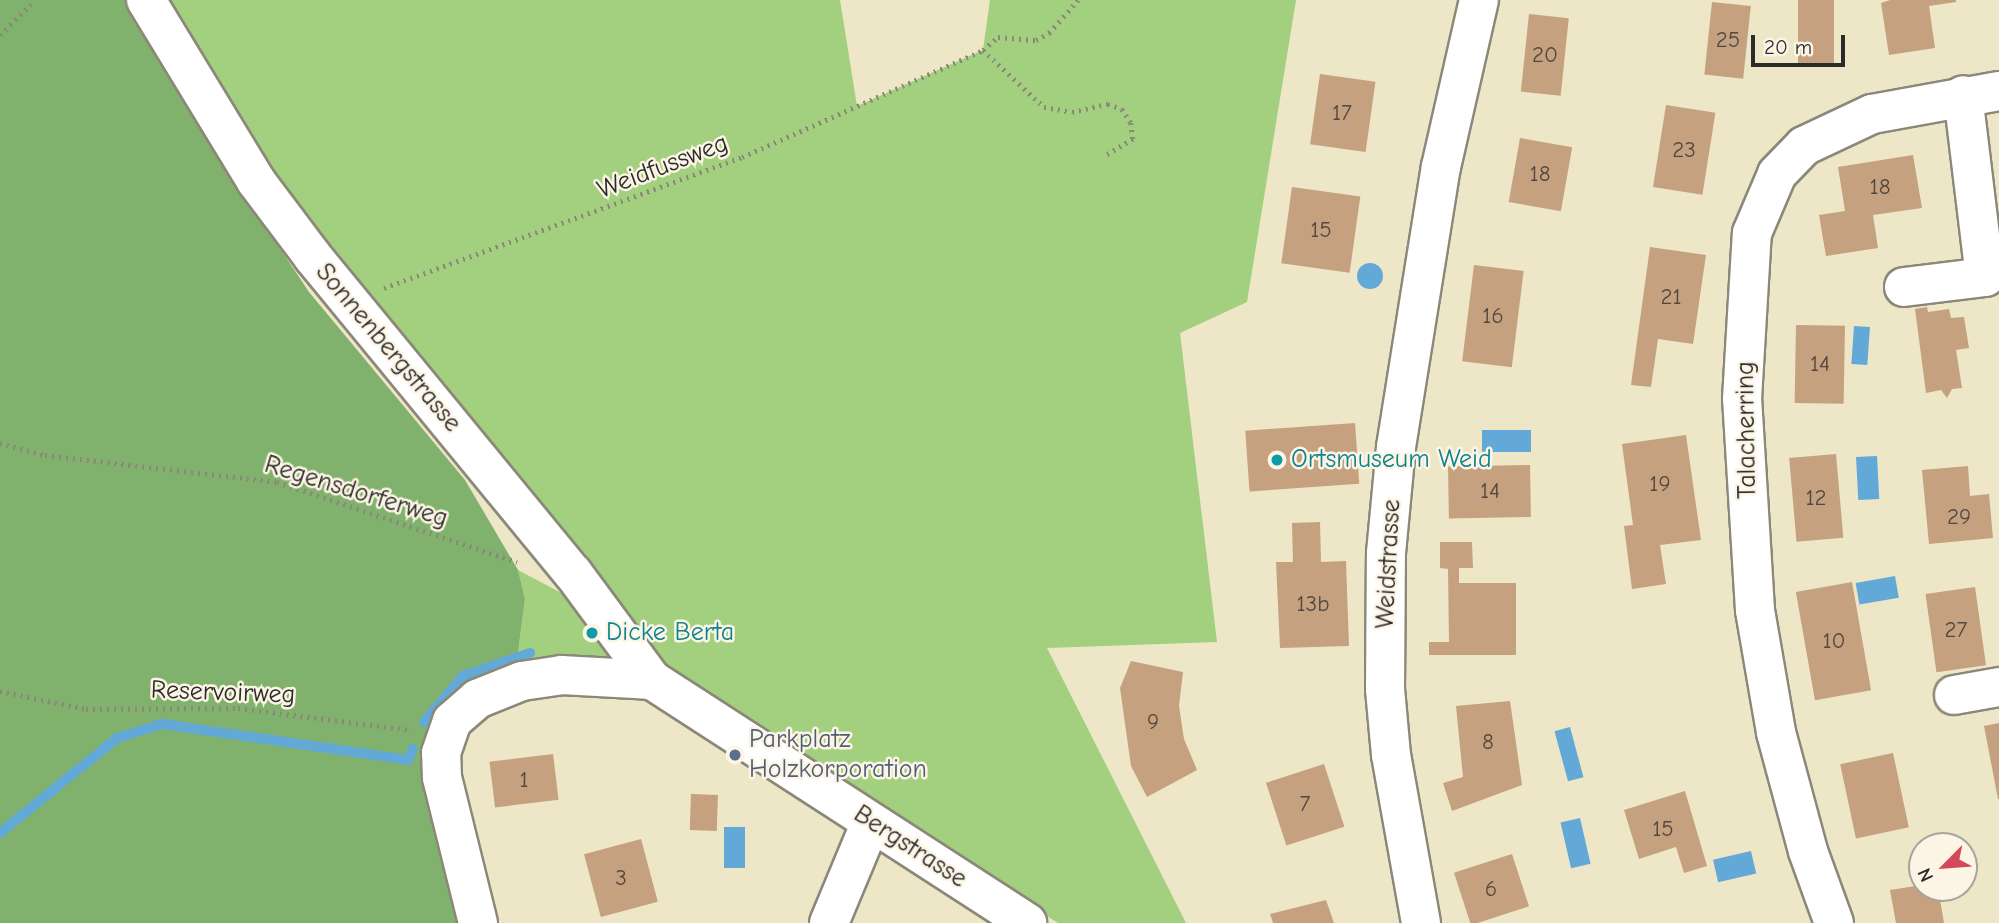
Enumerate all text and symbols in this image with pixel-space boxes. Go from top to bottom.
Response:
scale bar [1754,21,1848,65]
house number: 25 [1716,26,1740,54]
text: 20 m [1764,35,1812,59]
house number: 20 [1532,41,1558,69]
house number: 17 [1332,99,1352,127]
street label: Weidfussweg [593,128,733,206]
house number: 23 [1672,136,1696,164]
house number: 18 [1530,160,1550,188]
house number: 18 [1870,173,1890,201]
house number: 15 [1310,216,1332,244]
street label: Sonnenbergstrasse [308,257,468,439]
house number: 21 [1660,283,1682,311]
house number: 16 [1482,302,1504,330]
house number: 14 [1810,350,1830,378]
street label: Talacherring [1730,361,1764,499]
place label: Ortsmuseum Weid [1291,444,1492,476]
street label: Regensdorferweg [261,449,451,535]
marker: Ortsmuseum Weid [1269,452,1285,468]
house number: 19 [1649,470,1671,498]
house number: 14 [1480,477,1500,505]
house number: 12 [1805,484,1827,512]
street label: Weidstrasse [1370,498,1408,630]
house number: 29 [1947,503,1971,531]
house number: 13b [1296,590,1330,618]
house number: 27 [1945,616,1967,644]
place label: Dicke Berta [606,617,734,649]
marker: Dicke Berta [584,625,600,641]
house number: 10 [1822,627,1846,655]
street label: Reservoirweg [150,675,296,711]
house number: 9 [1147,708,1159,736]
place label: Parkplatz Holzkorporation [749,724,927,786]
house number: 8 [1482,728,1494,756]
marker: Parkplatz Holzkorporation [727,747,743,763]
house number: 1 [519,766,529,794]
house number: 7 [1300,790,1310,818]
street label: Bergstrasse [848,799,972,895]
house number: 15 [1652,815,1674,843]
north arrow [1908,832,1978,902]
house number: 3 [615,864,627,892]
text: N [1913,865,1938,885]
house number: 6 [1485,875,1497,903]

